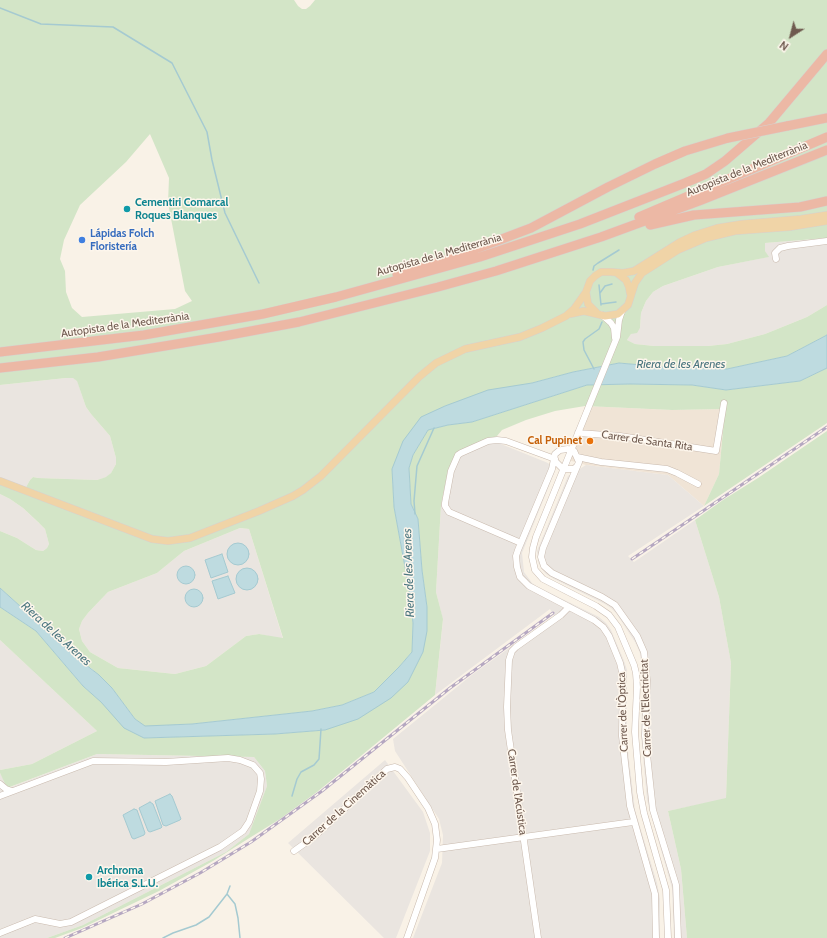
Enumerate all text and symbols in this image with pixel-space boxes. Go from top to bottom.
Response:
north arrow [771,16,811,56]
text: N [777,38,791,54]
street label: Autopista de la Mediterrània [685,139,809,199]
place label: Cementiri Comarcal Roques Blanques [135,196,228,222]
marker: Cementiri Comarcal Roques Blanques [122,204,132,214]
place label: Lápidas Folch Floristería [90,227,154,253]
street label: Autopista de la Mediterrània [375,231,503,279]
marker: Lápidas Folch Floristería [77,235,87,245]
street label: Autopista de la Mediterrània [60,309,190,341]
water label: Riera de les Arenes [636,357,726,371]
street label: Carrer de Santa Rita [601,428,693,454]
place label: Cal Pupinet [527,434,582,448]
marker: Cal Pupinet [585,436,595,446]
water label: Riera de les Arenes [400,528,418,618]
water label: Riera de les Arenes [18,599,94,669]
street label: Carrer de l'Electricitat [638,659,654,757]
street label: Carrer de l'Òptica [615,672,631,752]
street label: Carrer de l'Acústica [504,748,530,836]
street label: Carrer de la Cinemàtica [300,767,388,849]
place label: Archroma Ibérica S.L.U. [97,864,158,890]
marker: Archroma Ibérica S.L.U. [84,872,94,882]

